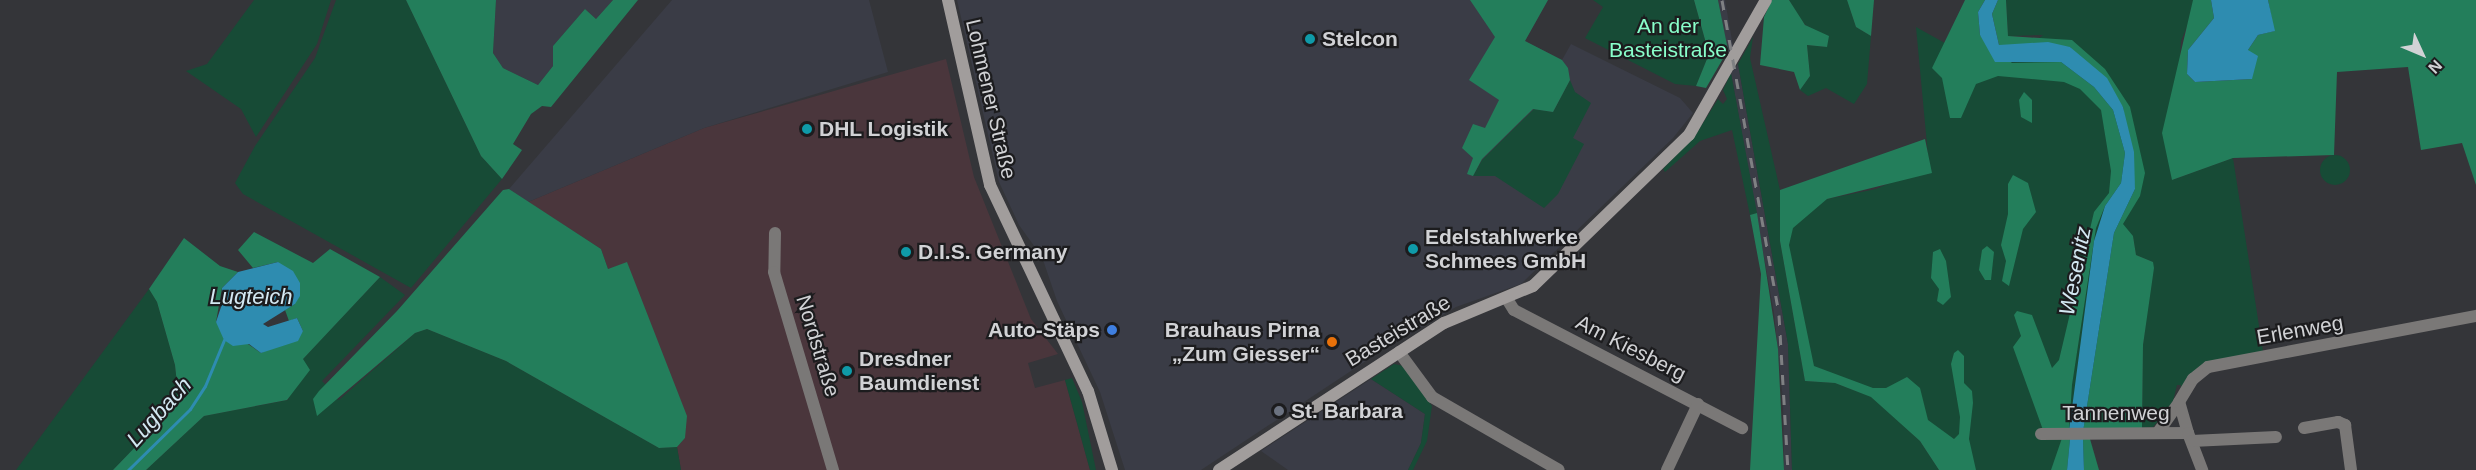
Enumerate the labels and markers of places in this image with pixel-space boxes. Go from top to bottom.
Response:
place label: Stelcon [1322,26,1398,52]
marker: Stelcon [1303,32,1317,46]
place label: DHL Logistik [819,116,948,142]
marker: DHL Logistik [800,122,814,136]
place label: Edelstahlwerke Schmees GmbH [1425,224,1586,274]
place label: D.I.S. Germany [918,239,1067,265]
marker: Edelstahlwerke Schmees GmbH [1406,242,1420,256]
marker: D.I.S. Germany [899,245,913,259]
place label: Auto-Stäps [988,317,1100,343]
place label: Brauhaus Pirna „Zum Giesser“ [1165,317,1320,367]
marker: Auto-Stäps [1105,323,1119,337]
marker: Brauhaus Pirna „Zum Giesser“ [1325,335,1339,349]
place label: Dresdner Baumdienst [859,346,979,396]
marker: Dresdner Baumdienst [840,364,854,378]
place label: St. Barbara [1291,398,1403,424]
marker: St. Barbara [1272,404,1286,418]

